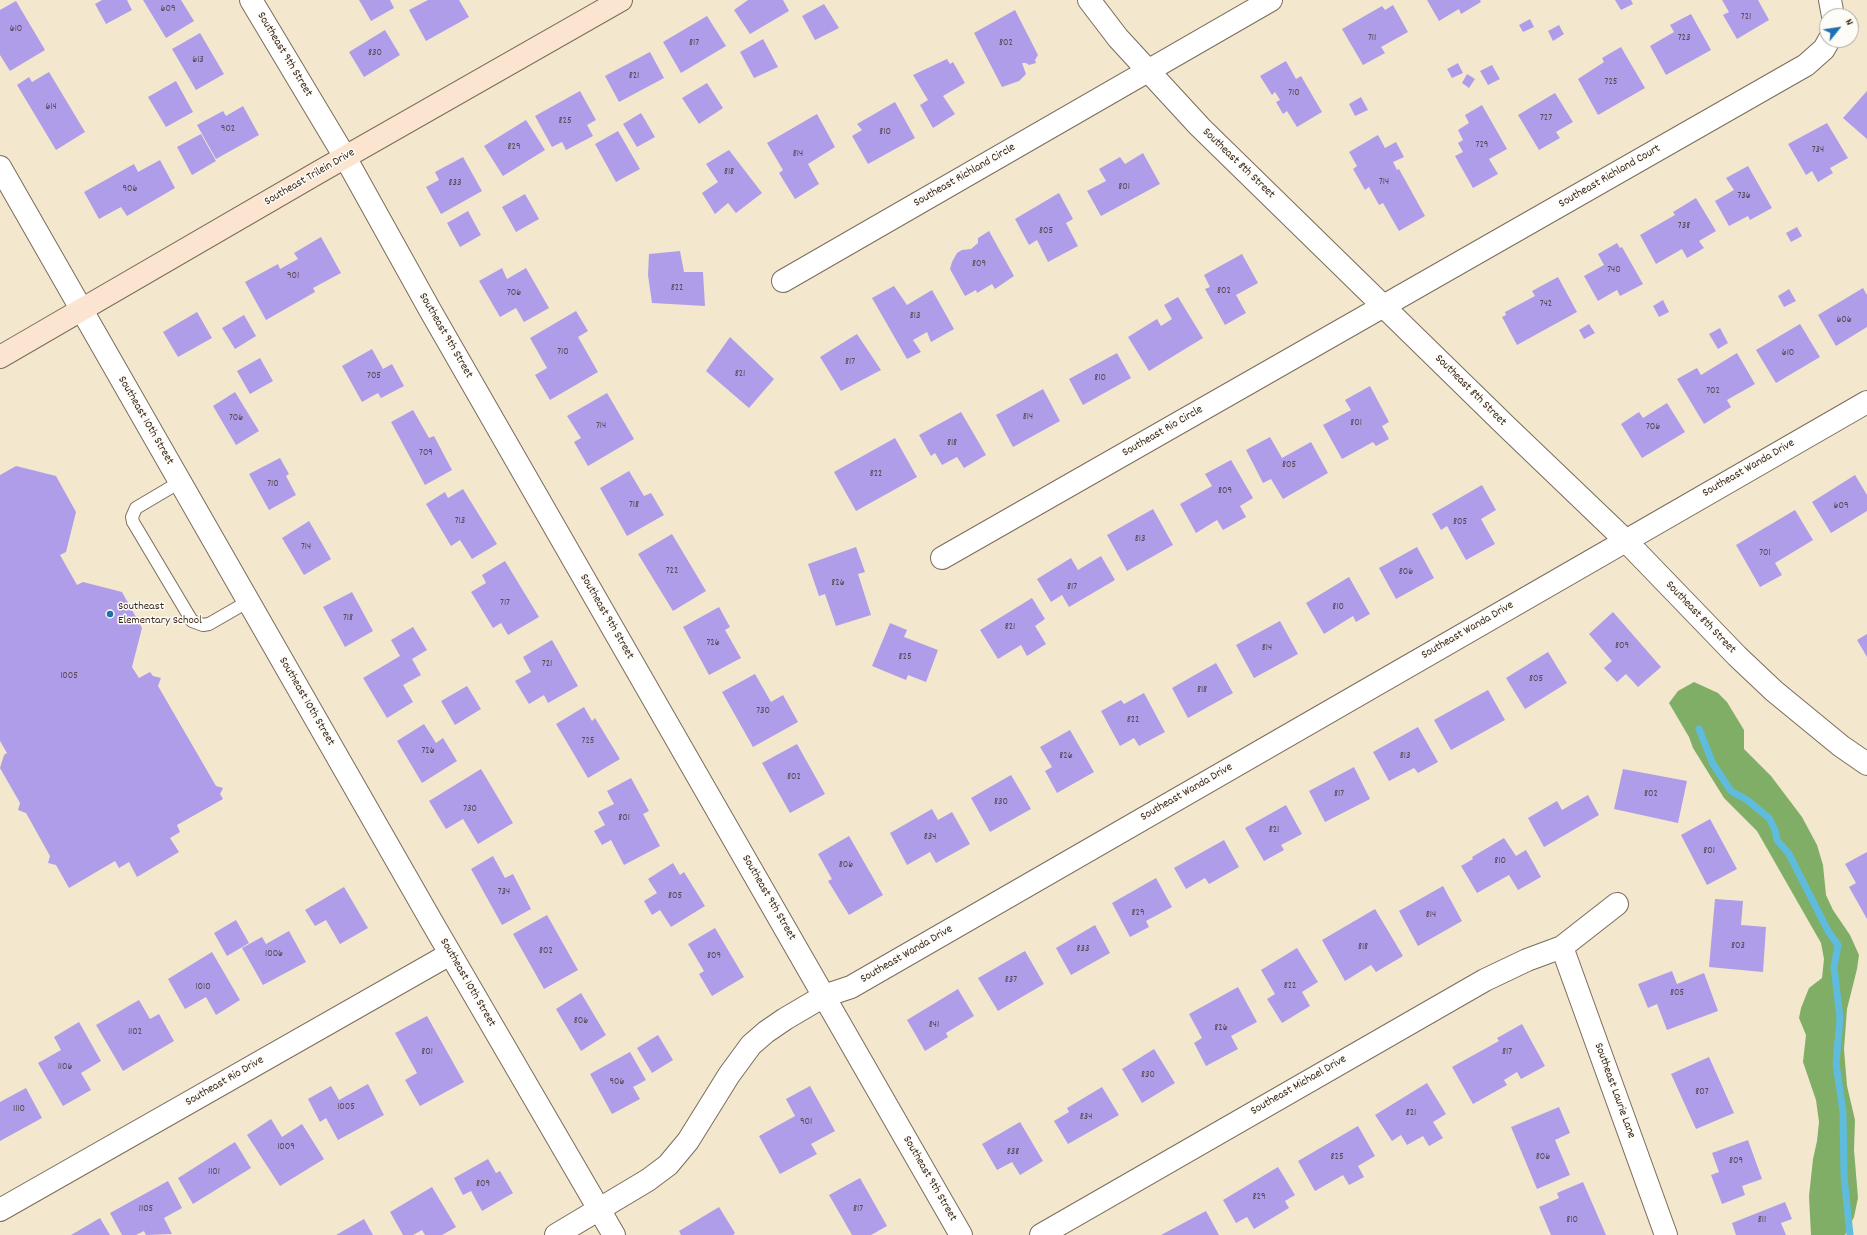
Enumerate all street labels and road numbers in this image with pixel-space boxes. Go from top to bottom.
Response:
street label: Southeast 9th Street [253,10,315,100]
street label: Southeast 8th Street [1199,126,1277,202]
street label: Southeast Richland Circle [912,141,1018,211]
street label: Southeast Richland Court [1557,142,1663,212]
street label: Southeast Trilein Drive [262,146,358,210]
street label: Southeast 9th Street [415,291,475,381]
street label: Southeast 8th Street [1431,352,1509,430]
street label: Southeast 10th Street [114,374,176,468]
street label: Southeast Rio Circle [1120,403,1206,461]
street label: Southeast Wanda Drive [1700,437,1798,501]
street label: Southeast 9th Street [576,572,636,662]
street label: Southeast 8th Street [1662,579,1738,657]
street label: Southeast Wanda Drive [1419,599,1517,663]
street label: Southeast 10th Street [275,655,337,749]
street label: Southeast Wanda Drive [1138,761,1236,825]
street label: Southeast 9th Street [738,853,798,943]
street label: Southeast Wanda Drive [858,923,956,987]
street label: Southeast 10th Street [436,936,498,1030]
street label: Southeast Laurie Lane [1590,1041,1638,1141]
street label: Southeast Michael Drive [1249,1053,1349,1119]
street label: Southeast Rio Drive [183,1054,267,1110]
street label: Southeast 9th Street [899,1134,959,1224]

